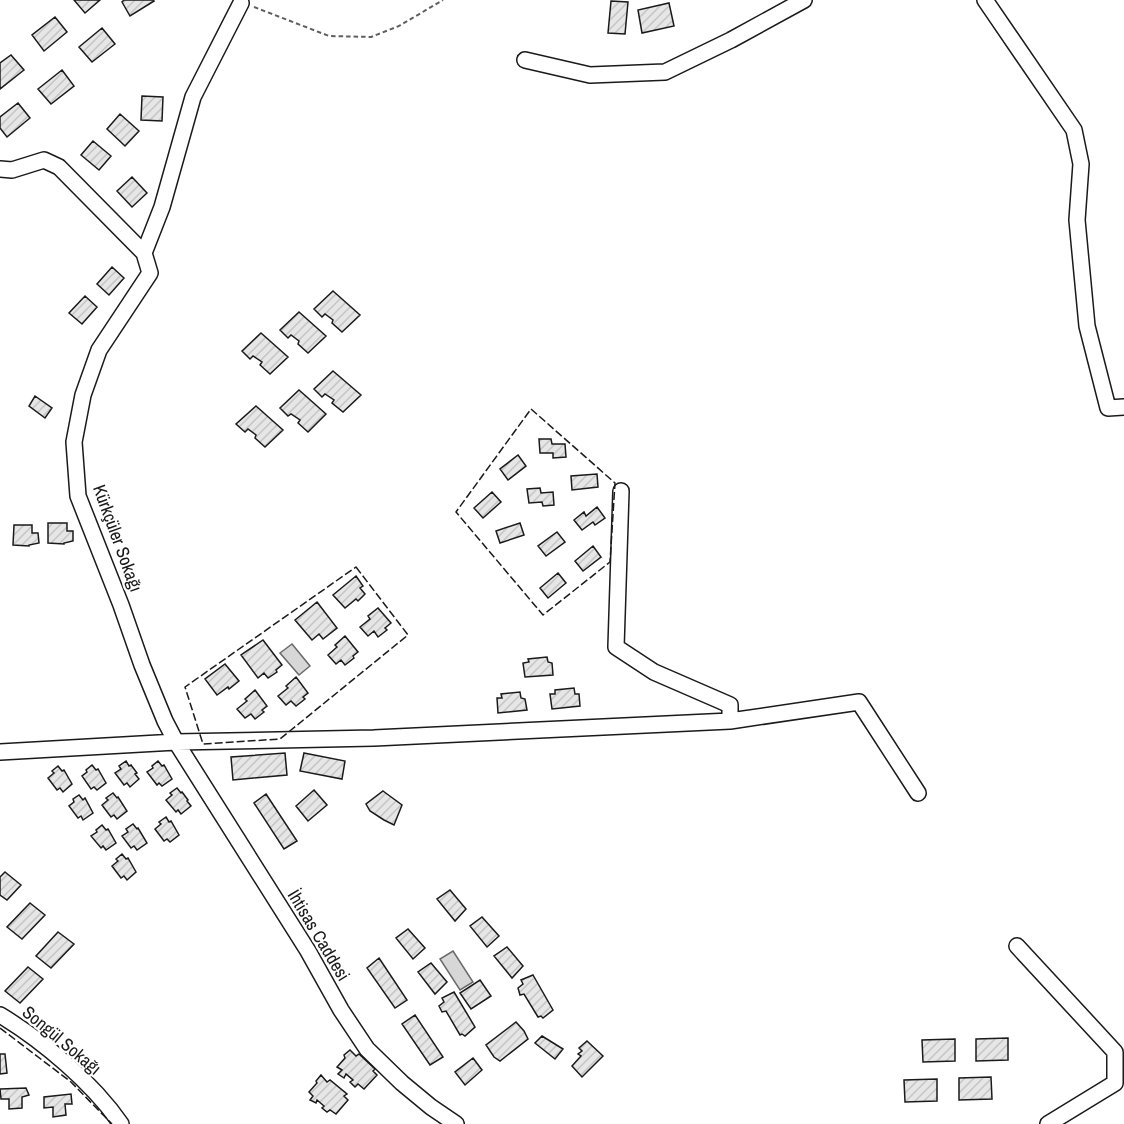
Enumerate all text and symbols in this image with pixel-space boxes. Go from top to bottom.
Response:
street label: Kürkçüler Sokağı [87,481,149,595]
street label: İhtisas Caddesi [282,885,356,985]
street label: Songül Sokağı [17,1000,107,1080]

